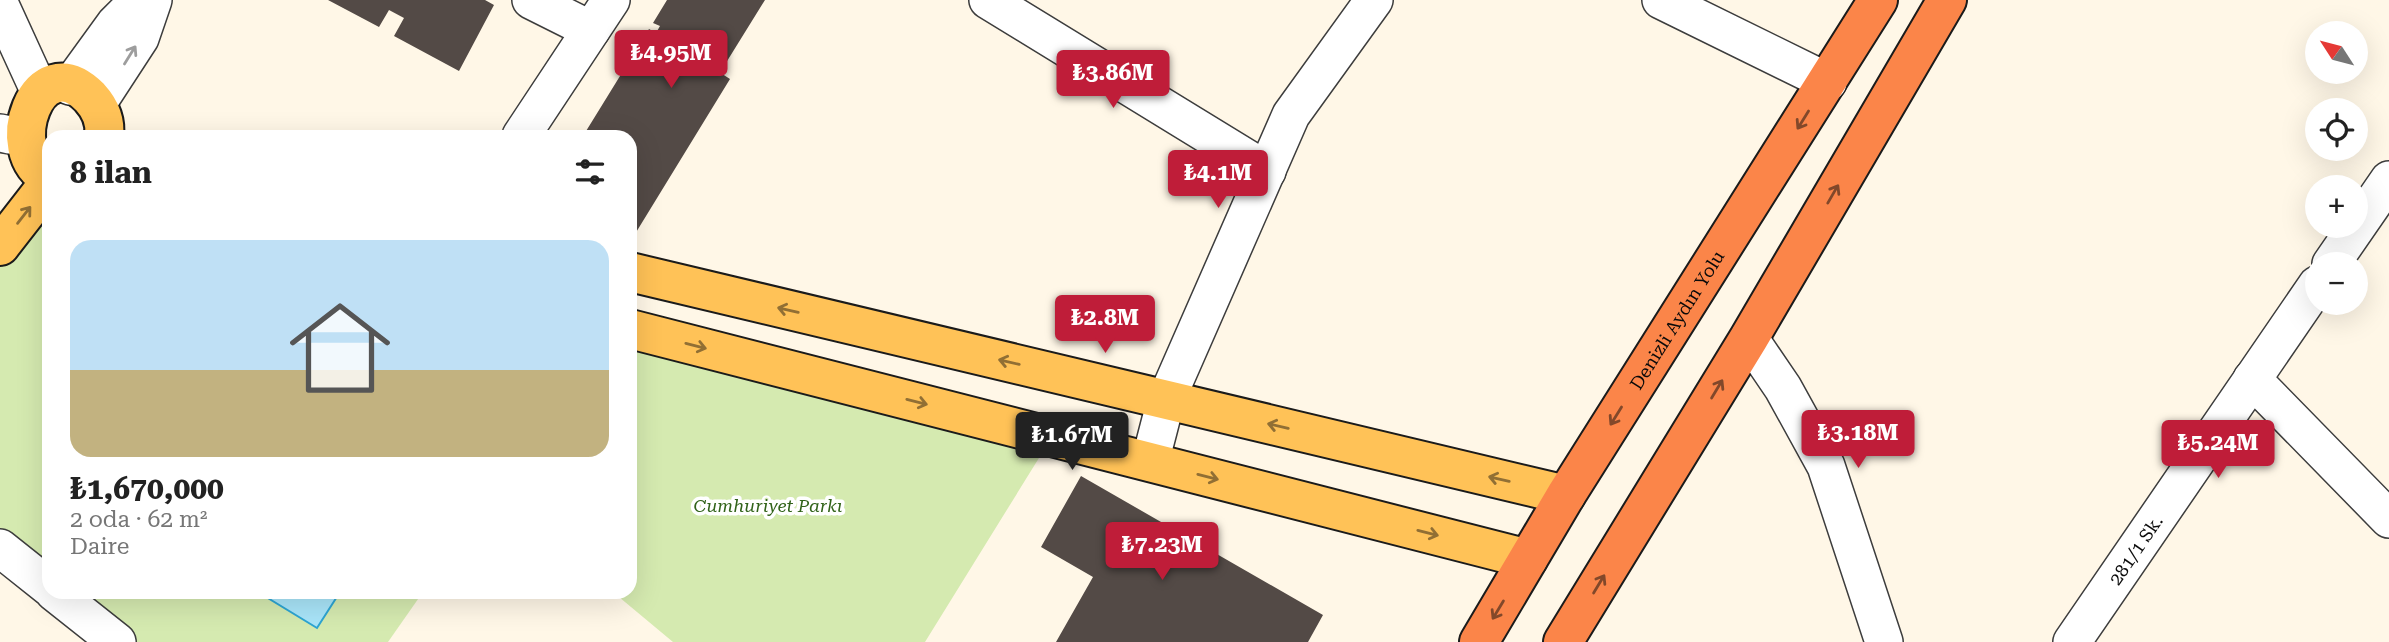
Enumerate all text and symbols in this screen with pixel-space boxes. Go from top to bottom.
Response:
north arrow [2305,21,2368,84]
map controls [2305,21,2368,315]
pin: ₺4.95M [614,31,728,90]
text: ₺4.95M [631,39,711,66]
one-way arrow [123,45,137,65]
pin: ₺3.86M [1056,50,1170,110]
text: ₺3.86M [1073,59,1153,86]
button: locate [2305,98,2368,161]
one-way arrow [1796,110,1810,130]
pin: ₺4.1M [1169,150,1267,210]
icon: filters [571,153,609,191]
text: 8 ilan [70,155,152,190]
text: ₺4.1M [1184,159,1252,186]
button: + [2305,175,2368,238]
one-way arrow [1827,184,1841,204]
one-way arrow [17,206,32,225]
street label: Denizli Aydın Yolu [1625,246,1728,393]
button: − [2305,252,2368,315]
icon: home [277,285,403,411]
pin: ₺2.8M [1056,296,1154,355]
one-way arrow [777,302,800,316]
text: ₺2.8M [1071,304,1139,331]
one-way arrow [684,340,707,353]
one-way arrow [998,355,1021,368]
one-way arrow [1711,380,1725,400]
one-way arrow [905,396,927,409]
one-way arrow [1608,406,1623,425]
pin: ₺3.18M [1801,410,1915,470]
pin: ₺1.67M [1015,412,1129,472]
one-way arrow [1267,419,1290,433]
text: ₺3.18M [1818,419,1898,446]
pin: ₺5.24M [2161,420,2275,480]
text: ₺1.67M [1032,421,1112,448]
text: ₺5.24M [2178,429,2258,456]
text: ₺1,670,000 [70,471,224,506]
one-way arrow [1196,471,1219,484]
one-way arrow [1488,472,1511,485]
park label: Cumhuriyet Parkı [694,495,843,516]
text: 2 oda · 62 m² [70,506,208,533]
street label: 281/1 Sk. [2104,511,2167,588]
pin: ₺7.23M [1105,522,1219,582]
one-way arrow [1417,527,1439,540]
text: ₺7.23M [1122,531,1202,558]
text: Daire [70,533,129,560]
one-way arrow [1592,574,1606,594]
one-way arrow [1491,600,1505,620]

